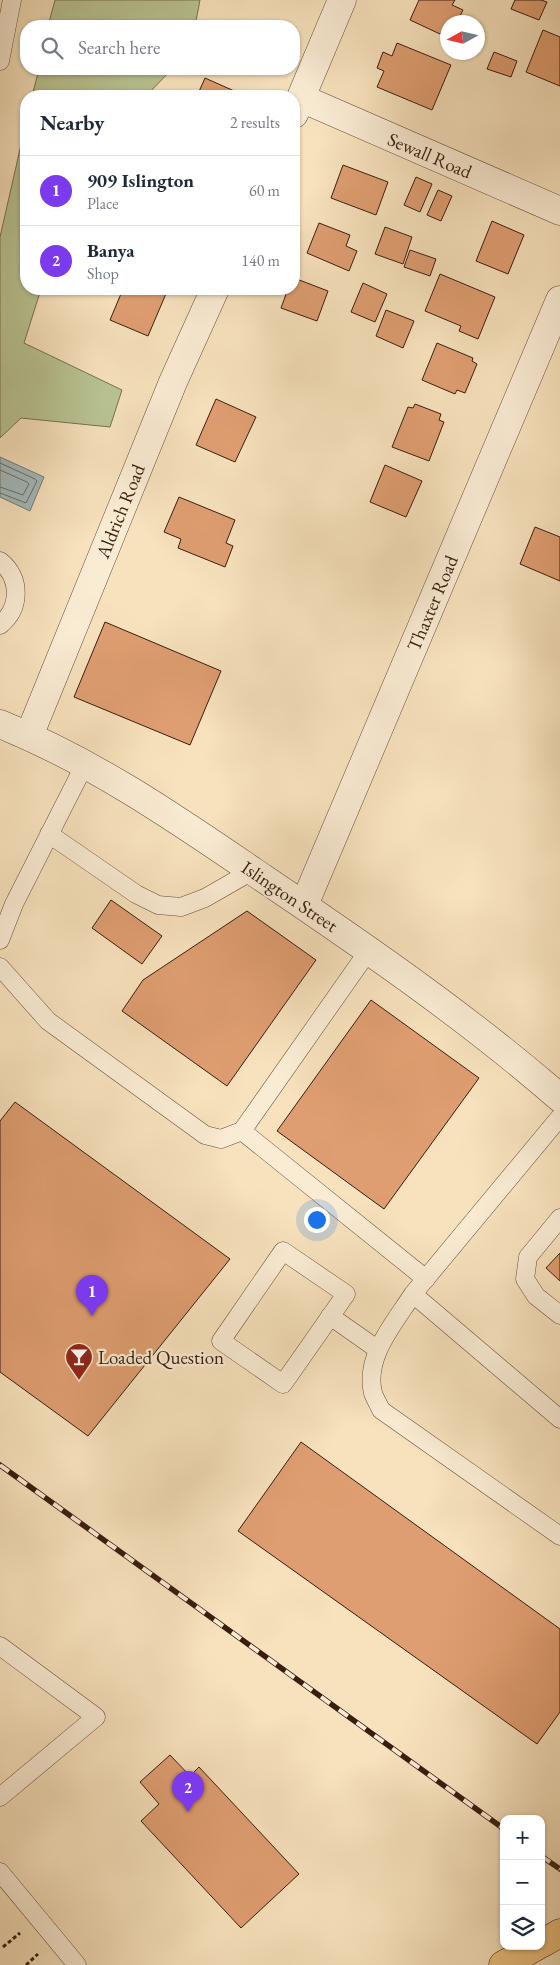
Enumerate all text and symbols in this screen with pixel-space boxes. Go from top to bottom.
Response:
north arrow [440,15,485,60]
search box [20,20,300,75]
icon: search [38,34,66,62]
text: Search here [78,35,160,60]
text: Nearby [40,109,104,136]
text: 2 results [230,112,280,133]
street label: Sewall Road [384,127,476,185]
text: 909 Islington [87,168,194,193]
text: 1 [52,180,60,201]
text: 60 m [249,180,280,201]
text: Place [87,193,119,214]
text: Banya [87,238,134,263]
text: 2 [52,250,60,271]
text: 140 m [241,250,280,271]
text: Shop [87,263,119,284]
street label: Aldrich Road [90,460,151,563]
street label: Thaxter Road [401,551,464,655]
street label: Islington Street [237,855,343,938]
your location [304,1207,330,1233]
pin: 1 [76,1275,108,1316]
bar icon: Loaded Question [64,1342,94,1381]
place label: Loaded Question [98,1345,224,1370]
pin: 2 [172,1771,204,1812]
map controls [500,1815,545,1950]
button: + [500,1815,545,1860]
button: − [500,1860,545,1905]
button: layers [500,1905,545,1950]

